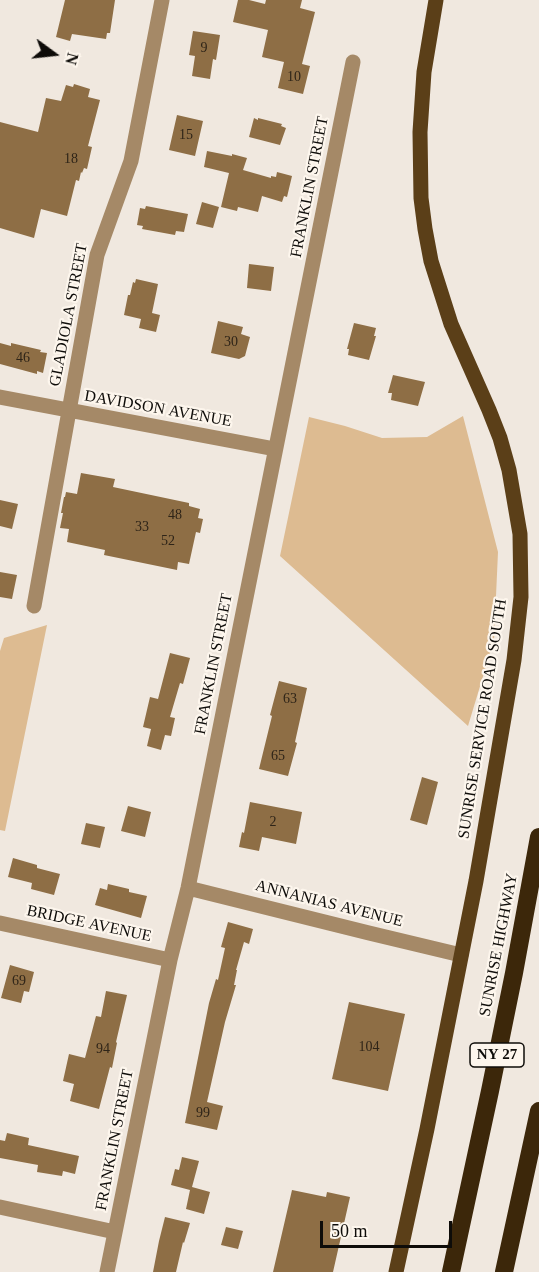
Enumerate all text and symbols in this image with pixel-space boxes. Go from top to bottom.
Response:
north arrow [24,24,84,84]
house number: 9 [200,40,208,56]
text: N [62,51,82,67]
house number: 10 [287,69,301,85]
street label: FRANKLIN STREET [287,115,333,259]
house number: 15 [179,127,193,143]
house number: 18 [64,151,78,167]
street label: GLADIOLA STREET [46,242,92,388]
house number: 30 [224,334,238,350]
house number: 46 [16,350,30,366]
street label: DAVIDSON AVENUE [83,387,233,431]
house number: 48 [168,507,182,523]
house number: 33 [135,519,149,535]
house number: 52 [161,533,175,549]
street label: FRANKLIN STREET [191,592,237,736]
street label: SUNRISE SERVICE ROAD SOUTH [455,598,511,840]
house number: 63 [283,691,297,707]
house number: 65 [271,748,285,764]
house number: 2 [270,814,276,830]
street label: SUNRISE HIGHWAY [476,872,522,1018]
street label: ANNANIAS AVENUE [253,876,405,932]
street label: BRIDGE AVENUE [25,901,153,947]
house number: 69 [12,973,26,989]
house number: 104 [358,1039,380,1055]
house number: 94 [96,1041,110,1057]
road number: NY 27 [470,1043,524,1067]
street label: FRANKLIN STREET [92,1068,138,1212]
house number: 99 [196,1105,210,1121]
scale bar [323,1209,455,1247]
text: 50 m [331,1221,368,1241]

